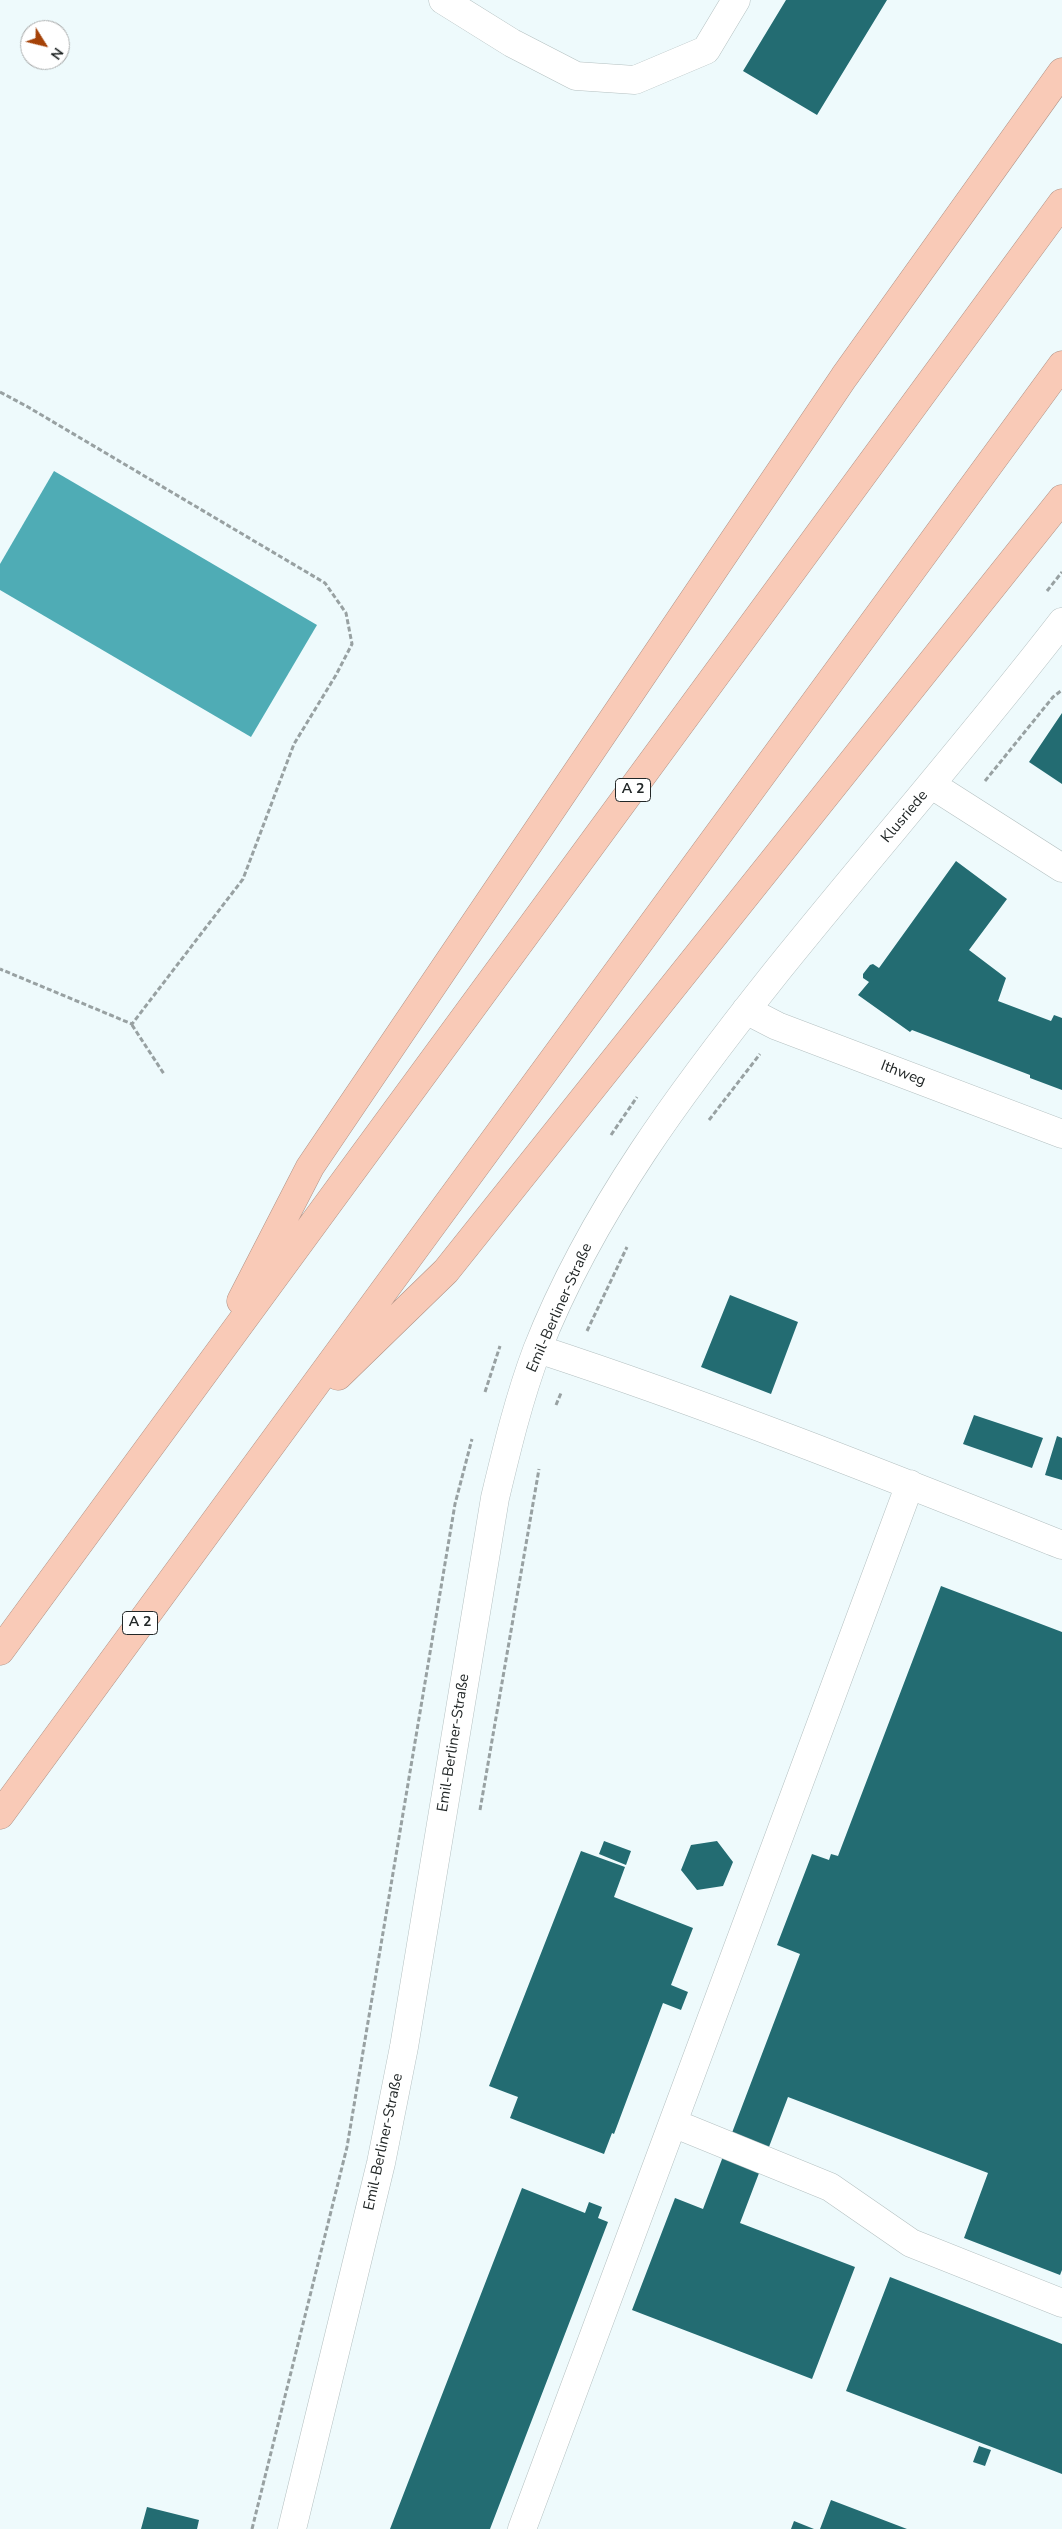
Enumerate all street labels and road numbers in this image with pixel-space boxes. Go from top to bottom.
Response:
road number: A 2 [616,778,650,802]
street label: Klusriede [878,787,932,847]
street label: Ithweg [878,1057,928,1091]
street label: Emil-Berliner-Straße [523,1241,597,1375]
road number: A 2 [122,1612,158,1635]
street label: Emil-Berliner-Straße [434,1673,474,1813]
street label: Emil-Berliner-Straße [361,2072,407,2212]

